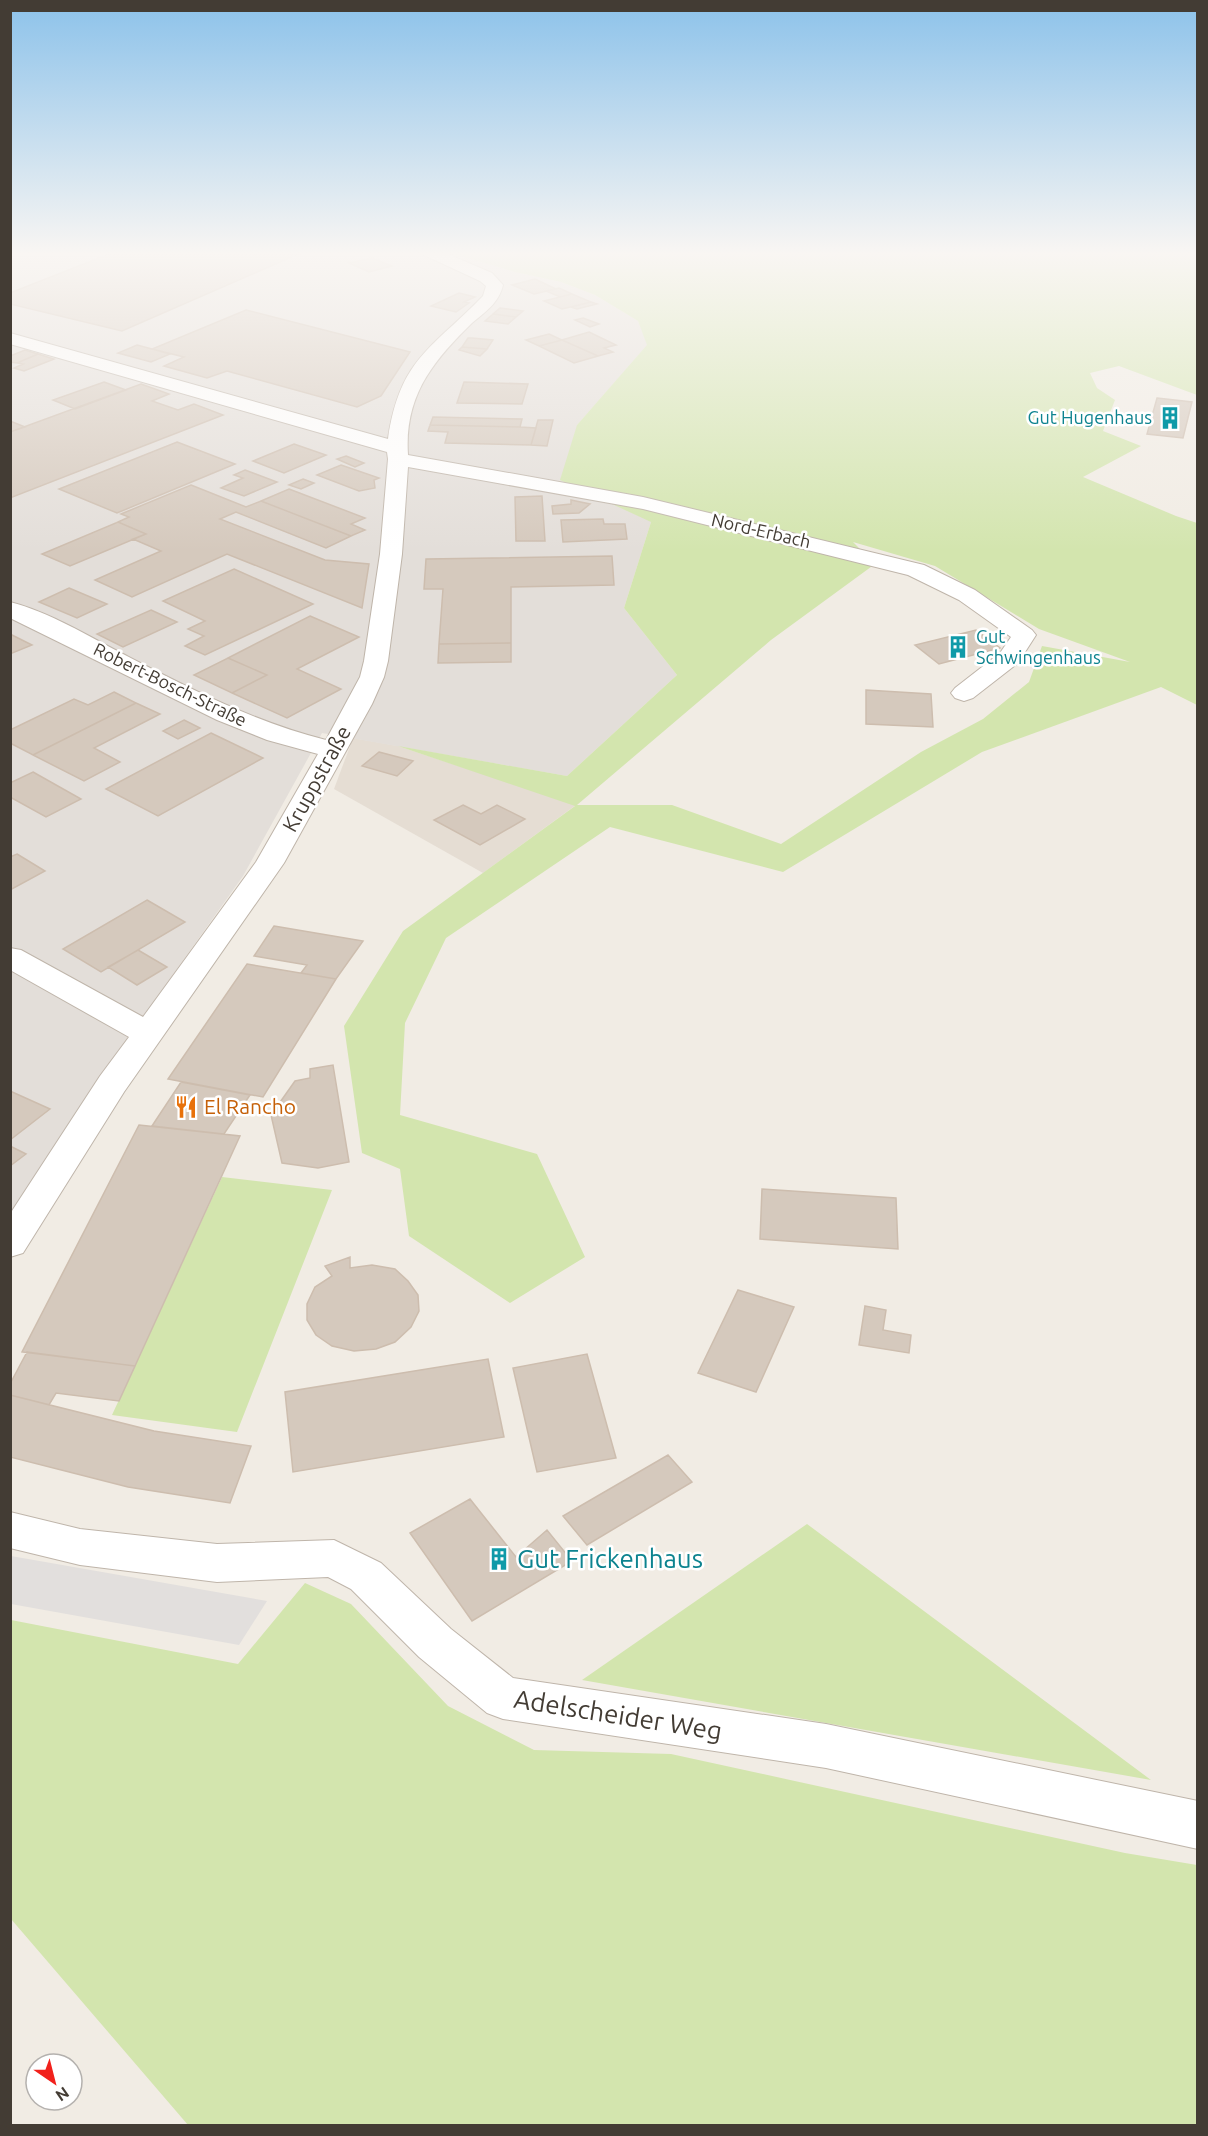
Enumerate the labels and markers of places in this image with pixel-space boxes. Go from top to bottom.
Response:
building icon: Gut Hugenhaus [1157,405,1183,431]
place label: Gut Hugenhaus [1028,407,1152,427]
place label: Gut Schwingenhaus [976,626,1101,667]
building icon: Gut Schwingenhaus [945,634,971,660]
restaurant icon: El Rancho [173,1094,199,1120]
place label: El Rancho [204,1094,296,1118]
place label: Gut Frickenhaus [517,1544,703,1573]
building icon: Gut Frickenhaus [486,1546,512,1572]

